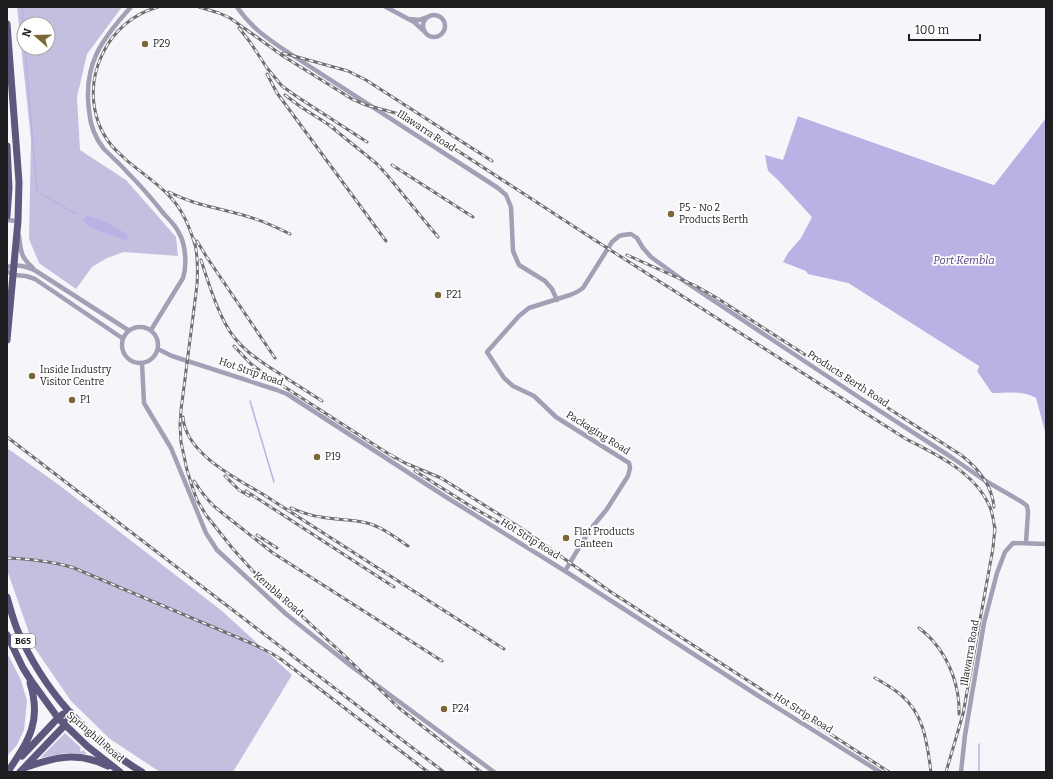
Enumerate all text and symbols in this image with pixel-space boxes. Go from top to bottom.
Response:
north arrow [16,16,56,56]
scale bar [909,16,980,42]
text: 100 m [915,23,950,37]
text: N [20,26,35,39]
place label: P29 [153,38,170,50]
marker: P29 [140,39,150,49]
street label: Illawarra Road [395,108,457,154]
place label: P5 - No 2 Products Berth [679,202,749,226]
marker: P5 - No 2 Products Berth [666,209,676,219]
water label: Port Kembla [933,254,995,267]
place label: P21 [446,289,461,301]
marker: P21 [433,290,443,300]
street label: Products Berth Road [805,348,891,410]
street label: Hot Strip Road [217,355,285,389]
place label: Inside Industry Visitor Centre [40,364,112,388]
marker: Inside Industry Visitor Centre [27,371,37,381]
place label: P1 [80,394,90,406]
marker: P1 [67,395,77,405]
street label: Packaging Road [564,409,632,457]
place label: P19 [325,451,341,463]
marker: P19 [312,452,322,462]
street label: Hot Strip Road [498,516,562,562]
place label: Flat Products Canteen [574,526,635,550]
marker: Flat Products Canteen [561,533,571,543]
street label: Kembla Road [251,569,305,619]
street label: Illawarra Road [958,619,982,687]
road number: B65 [11,634,35,648]
street label: Hot Strip Road [771,690,835,736]
place label: P24 [452,703,469,715]
marker: P24 [439,704,449,714]
street label: Springhill Road [64,709,126,765]

